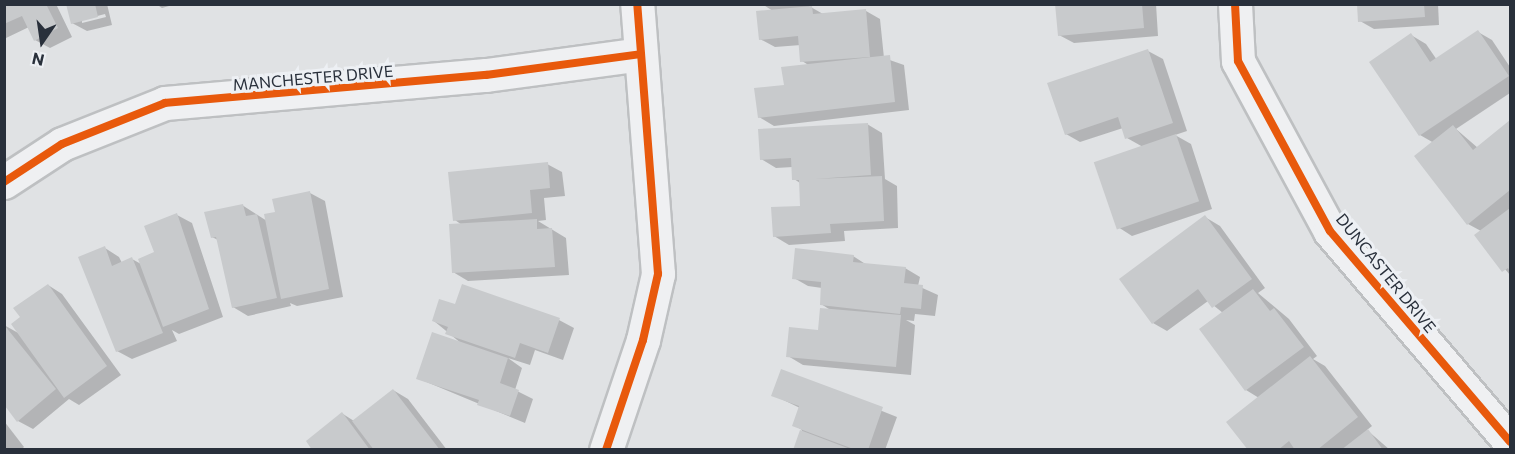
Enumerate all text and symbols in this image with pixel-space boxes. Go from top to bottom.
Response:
north arrow [12,12,72,72]
text: N [30,49,46,71]
street label: MANCHESTER DRIVE [232,61,394,95]
street label: DUNCASTER DRIVE [1332,210,1440,336]

